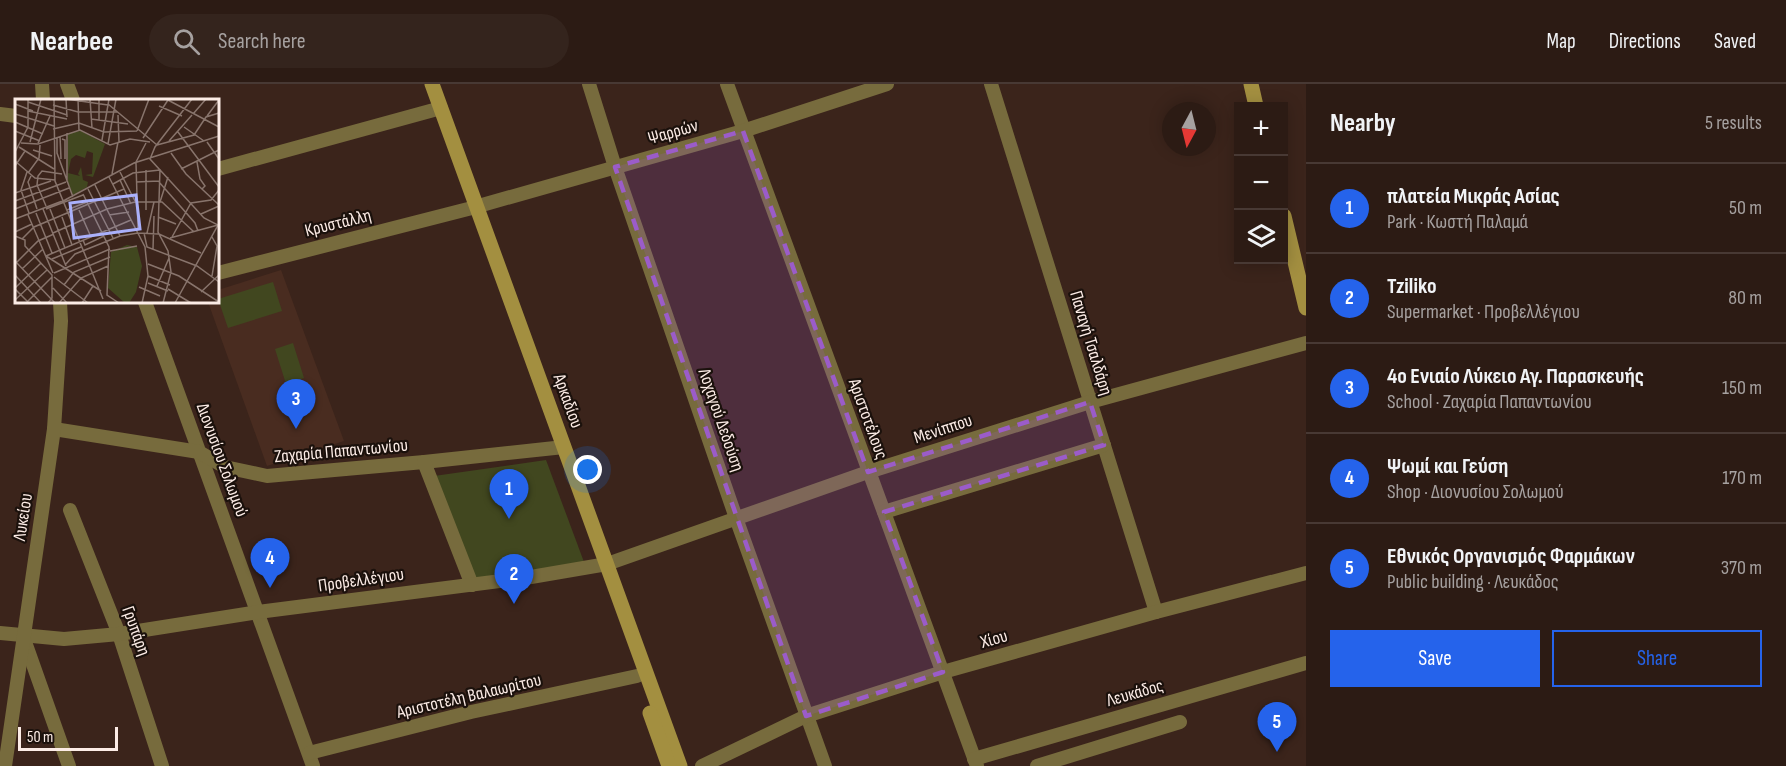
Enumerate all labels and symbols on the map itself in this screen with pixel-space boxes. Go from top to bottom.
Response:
inset map [15,99,219,303]
north arrow [1162,102,1216,156]
street label: Ψαρρών [646,115,700,149]
street label: Κρυστάλλη [303,205,373,241]
street label: Παναγή Τσαλδάρη [1065,288,1117,398]
street label: Λοχαγού Δεδούση [693,365,748,474]
street label: Αρκαδίου [548,370,587,431]
street label: Αριστοτέλους [843,375,892,462]
pin: 3 [276,380,316,429]
street label: Διονυσίου Σολωμού [192,400,252,520]
street label: Μενίππου [911,410,975,448]
street label: Ζαχαρία Παπαντωνίου [273,435,409,467]
your location [573,455,602,484]
pin: 1 [490,470,528,519]
street label: Λυκείου [9,492,37,543]
pin: 4 [250,538,290,588]
pin: 2 [494,554,534,604]
street label: Προβελλέγιου [317,564,405,596]
street label: Γρυπάρη [117,603,155,659]
street label: Χίου [977,625,1010,653]
street label: Αριστοτέλη Βαλαωρίτου [394,669,543,723]
street label: Λευκάδος [1103,675,1166,711]
pin: 5 [1258,702,1296,752]
scale bar [18,724,118,752]

